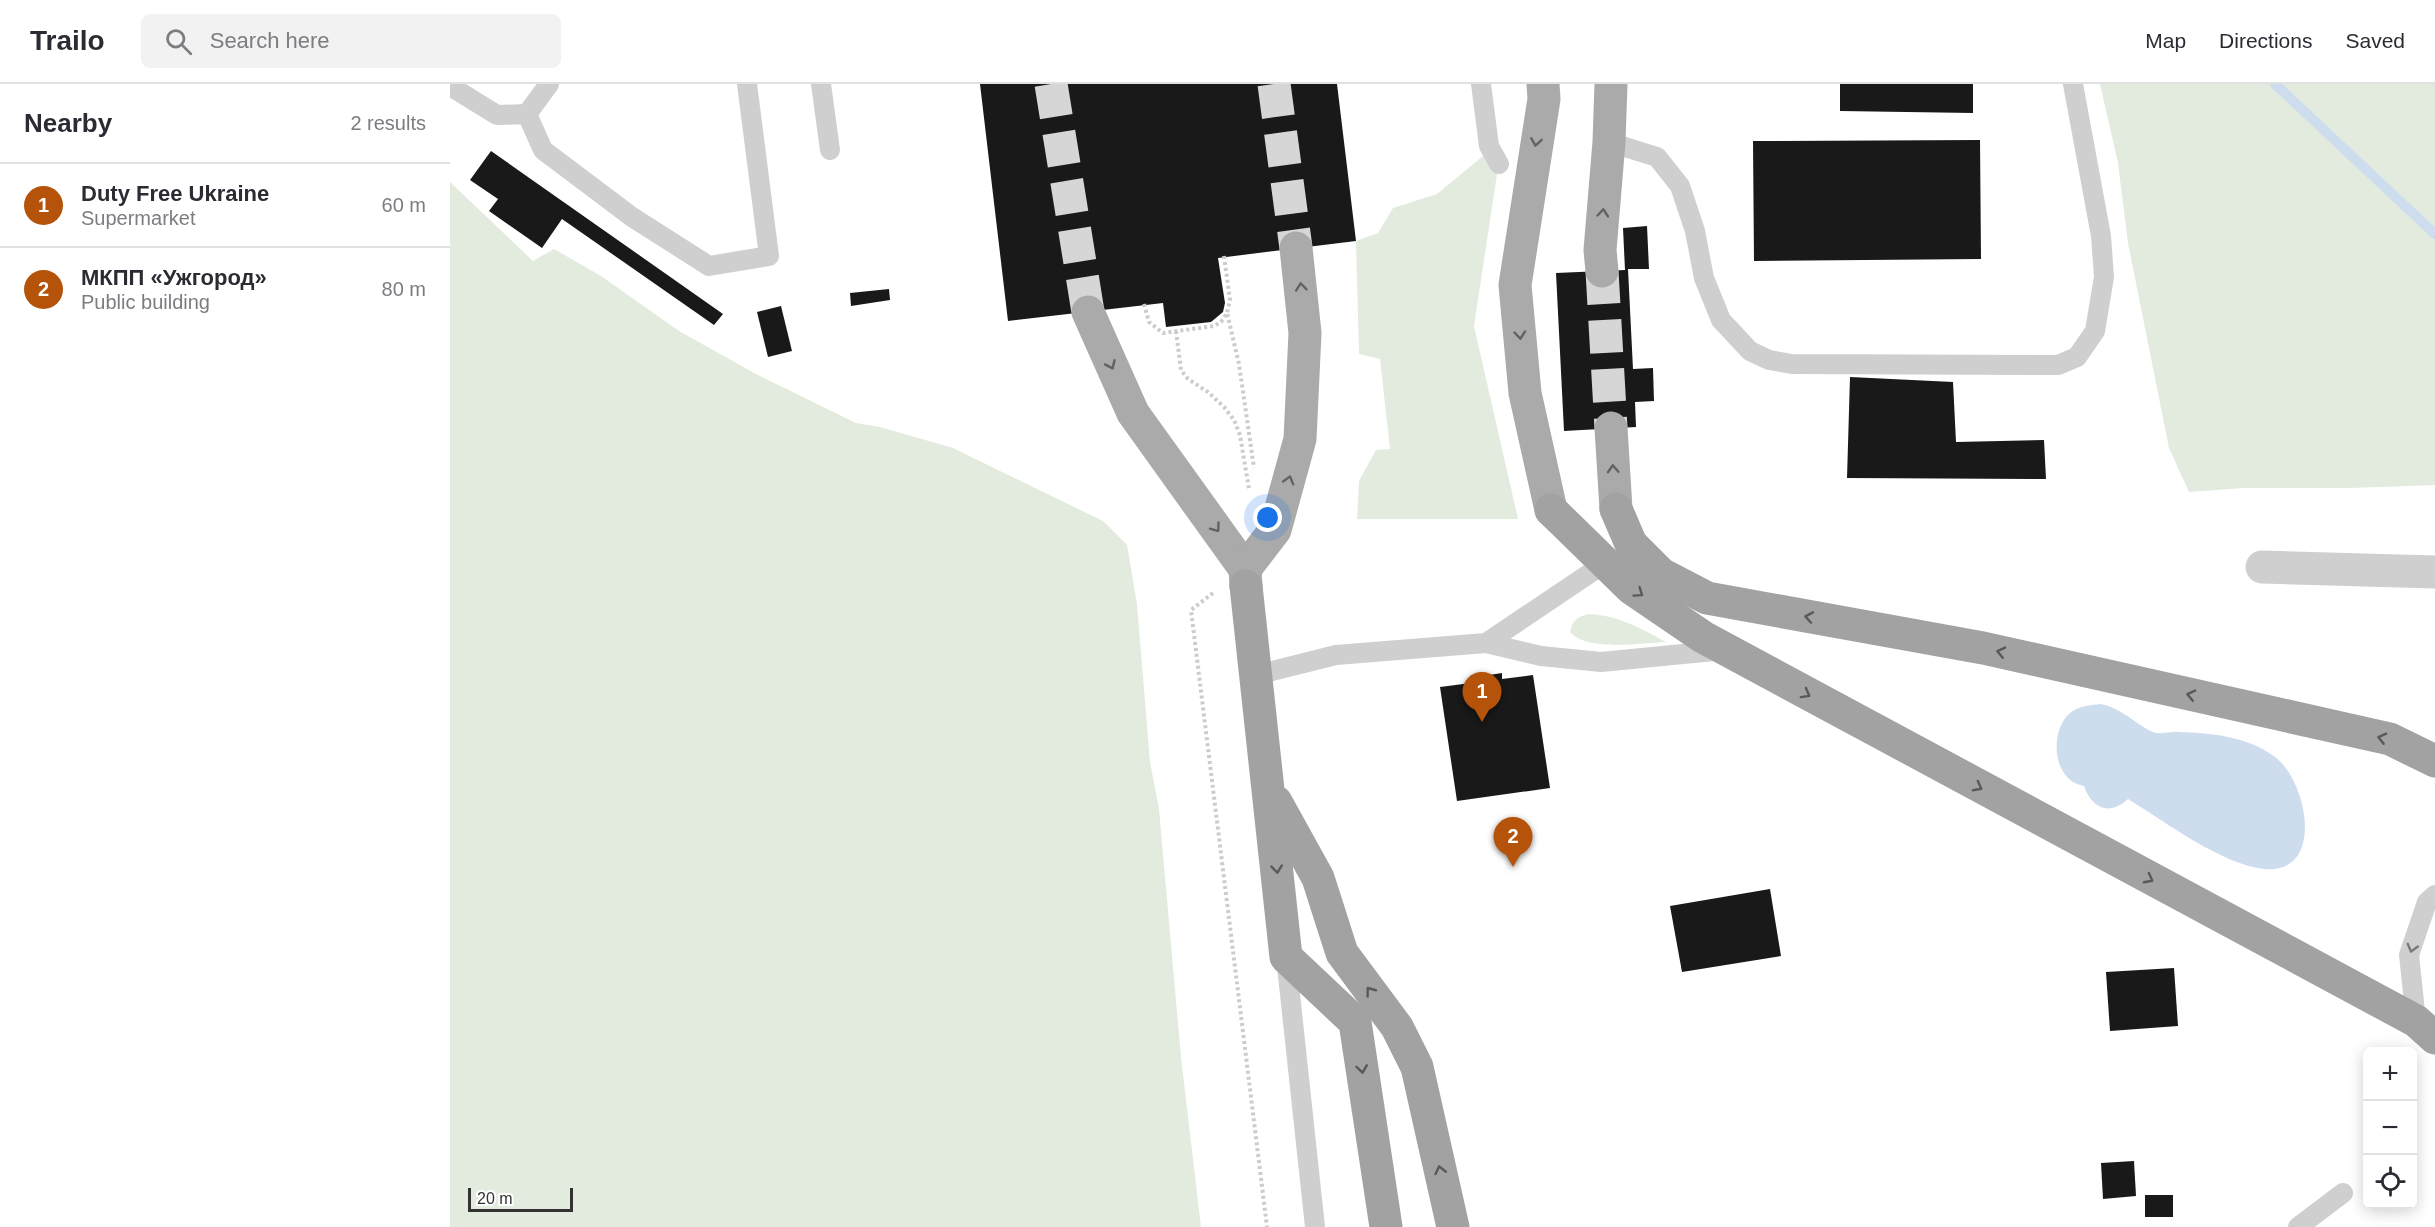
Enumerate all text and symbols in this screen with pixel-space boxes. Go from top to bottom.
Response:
search box [141,14,561,68]
text: Trailo [30,25,105,56]
icon: search [162,25,195,58]
text: Search here [210,28,330,53]
text: Map [2145,29,2186,52]
text: Directions [2219,29,2312,52]
text: Saved [2345,29,2405,52]
text: Nearby [24,108,112,138]
text: 2 results [350,112,426,134]
one-way arrow [1531,137,1543,147]
text: Duty Free Ukraine [81,181,269,206]
text: 1 [38,194,49,216]
text: 60 m [382,194,426,216]
text: Supermarket [81,207,196,229]
one-way arrow [1597,208,1610,217]
text: МКПП «Ужгород» [81,265,267,290]
text: 2 [38,278,49,300]
text: 80 m [382,278,426,300]
one-way arrow [1295,283,1307,292]
text: Public building [81,291,210,313]
one-way arrow [1513,331,1526,340]
one-way arrow [1104,359,1116,370]
one-way arrow [1607,464,1620,473]
one-way arrow [1282,475,1294,486]
your location [1253,503,1282,532]
one-way arrow [1209,522,1220,533]
one-way arrow [1633,586,1644,597]
one-way arrow [1805,611,1815,624]
one-way arrow [1996,647,2006,660]
pin: 1 [1462,672,1502,722]
one-way arrow [1800,687,1810,698]
one-way arrow [2187,689,2197,702]
one-way arrow [2377,732,2387,745]
one-way arrow [1971,780,1982,791]
pin: 2 [1494,818,1532,867]
one-way arrow [1270,864,1283,873]
one-way arrow [2143,872,2154,883]
one-way arrow [2407,942,2419,953]
one-way arrow [1367,987,1378,998]
map controls [2363,1047,2417,1209]
button: + [2363,1047,2417,1101]
one-way arrow [1355,1064,1367,1073]
button: − [2363,1101,2417,1155]
button: locate [2363,1155,2417,1209]
one-way arrow [1435,1165,1448,1175]
scale bar [468,1185,573,1212]
text: 20 m [477,1190,513,1207]

